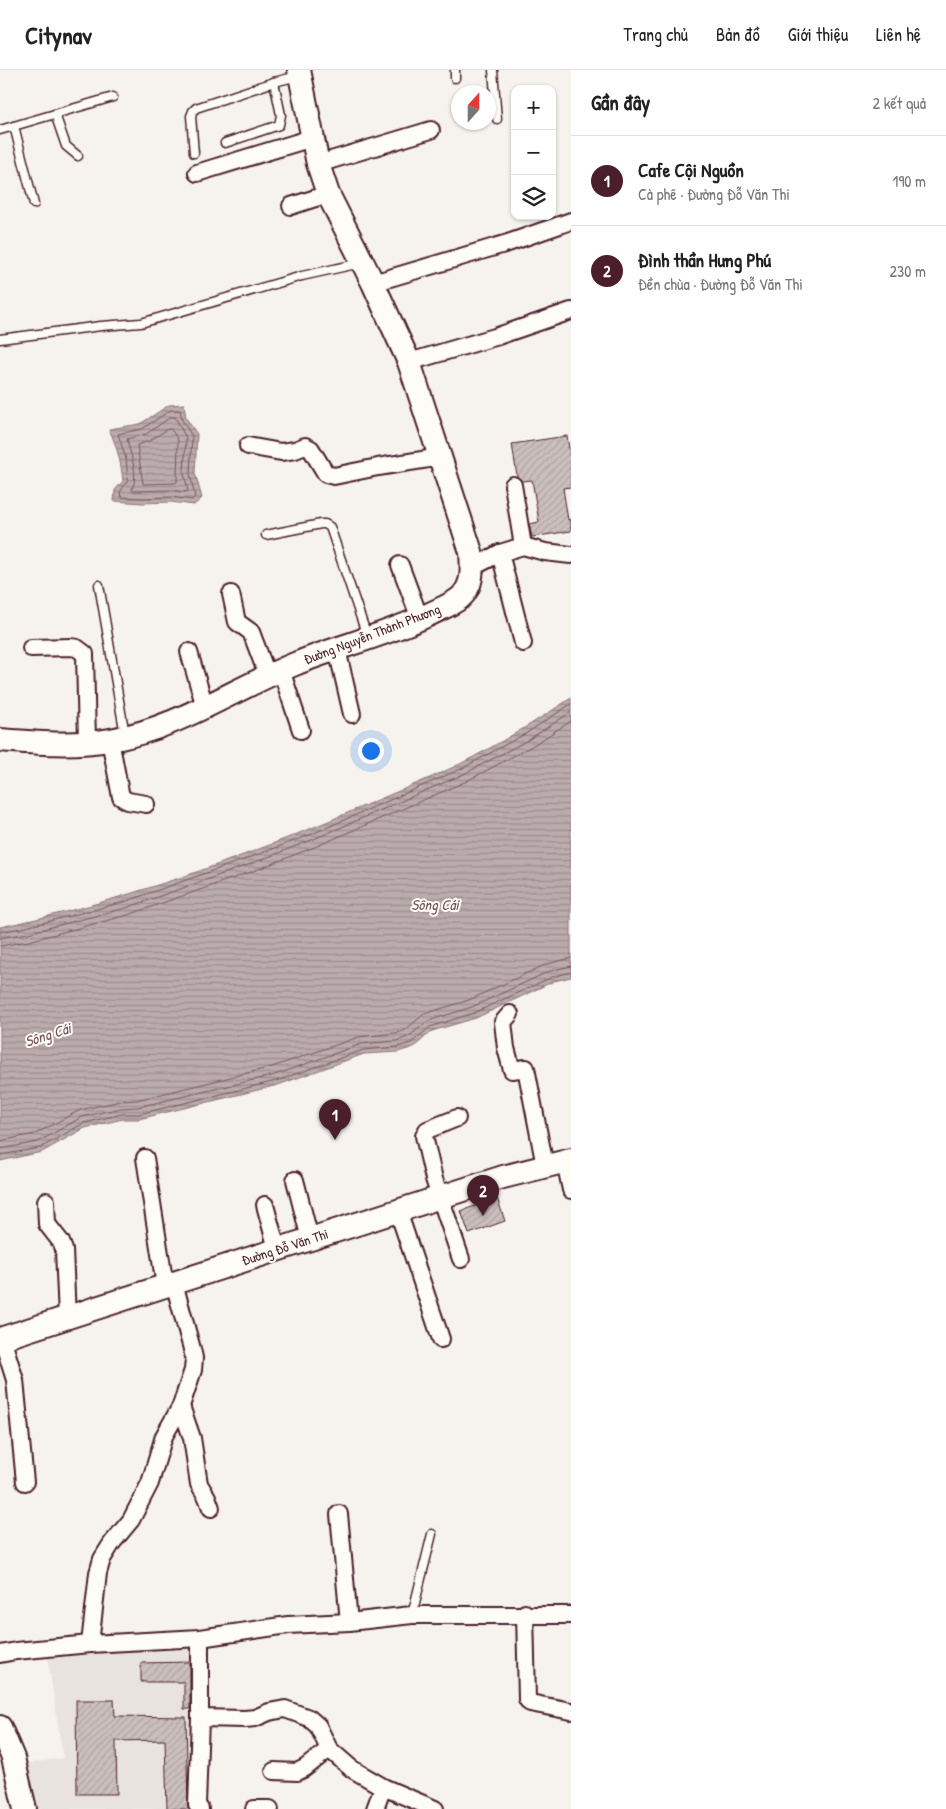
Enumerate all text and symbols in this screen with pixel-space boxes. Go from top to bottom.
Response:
text: Citynav [25,19,92,51]
text: Trang chủ [624,22,688,47]
text: Bản đồ [716,22,760,47]
text: Giới thiệu [788,22,848,47]
text: Liên hệ [876,22,921,47]
north arrow [451,85,496,130]
map controls [511,85,556,220]
button: + [511,85,556,130]
text: Gần đây [591,88,650,117]
text: 2 kết quả [873,92,926,114]
button: − [511,130,556,175]
text: Cafe Cội Nguồn [638,157,744,183]
text: 1 [604,170,610,192]
text: 190 m [893,170,926,192]
button: layers [511,175,556,220]
text: Cà phê · Đường Đỗ Văn Thi [638,183,790,205]
text: Đình thần Hưng Phú [638,247,771,273]
text: 2 [603,260,611,282]
text: 230 m [890,260,926,282]
text: Đền chùa · Đường Đỗ Văn Thi [638,273,803,295]
street label: Đường Nguyễn Thành Phương [301,599,443,669]
your location [358,738,384,764]
water label: Sông Cái [411,894,460,915]
water label: Sông Cái [22,1017,75,1052]
pin: 1 [319,1099,351,1140]
pin: 2 [467,1175,499,1216]
street label: Đường Đỗ Văn Thi [239,1224,331,1270]

